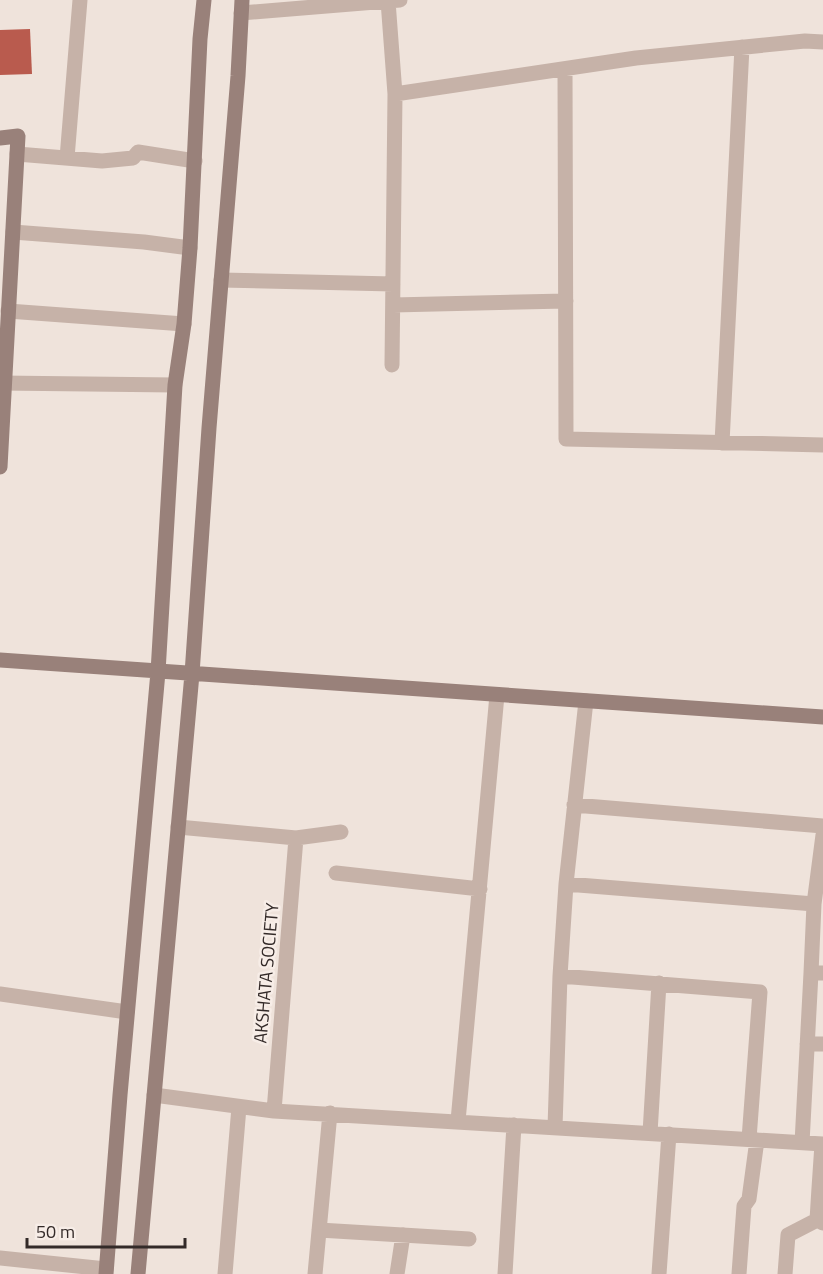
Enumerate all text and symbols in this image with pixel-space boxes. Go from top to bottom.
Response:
street label: AKSHATA SOCIETY [246,901,286,1044]
scale bar [27,1211,184,1249]
text: 50 m [36,1218,75,1245]

